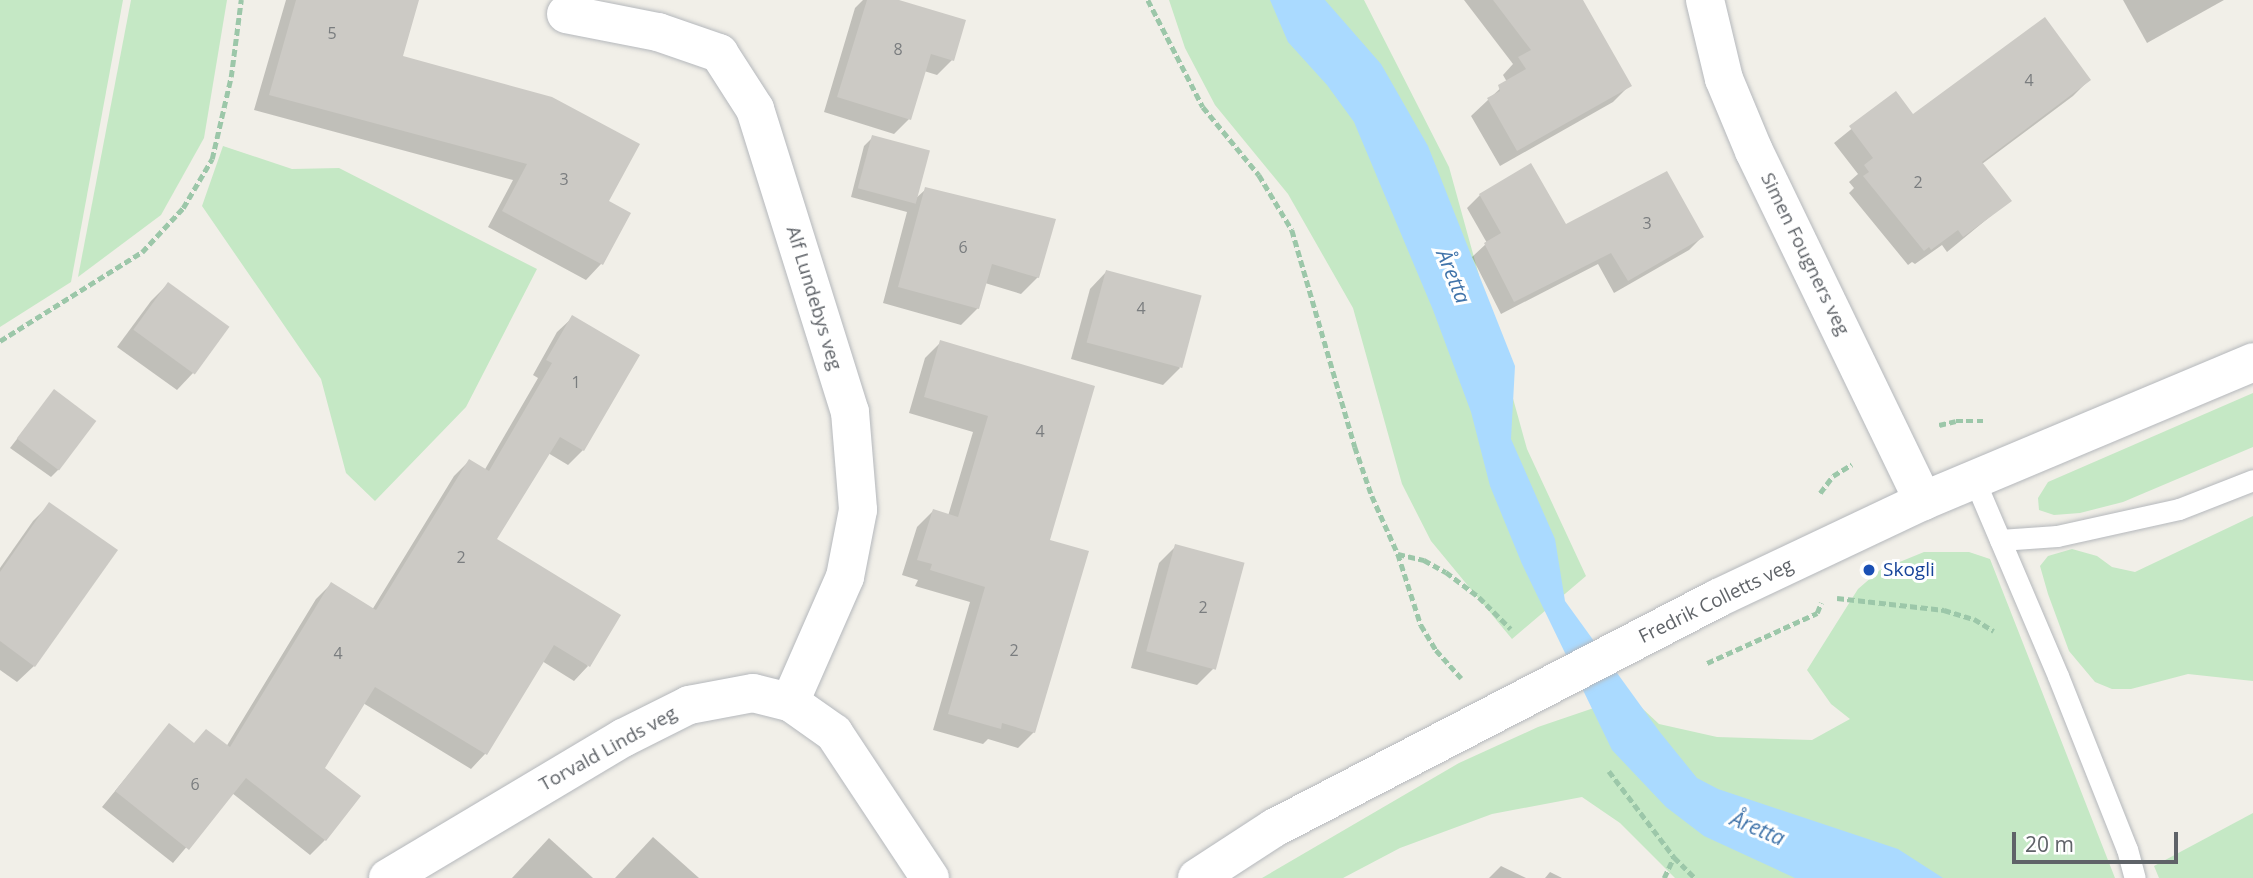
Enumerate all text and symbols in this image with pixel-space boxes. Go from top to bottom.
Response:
house number: 5 [327,23,337,43]
house number: 8 [893,39,903,59]
house number: 4 [2024,70,2034,90]
house number: 3 [559,169,569,189]
street label: Simen Fougners veg [1756,169,1854,339]
house number: 2 [1913,172,1923,192]
house number: 3 [1642,213,1652,233]
street label: Alf Lundebys veg [781,223,847,373]
house number: 6 [958,237,968,257]
water label: Åretta [1432,245,1476,307]
house number: 4 [1136,298,1146,318]
house number: 1 [571,372,581,392]
house number: 4 [1035,421,1045,441]
house number: 2 [456,547,466,567]
street label: Fredrik Colletts veg [1635,554,1797,648]
place label: Skogli [1883,559,1935,581]
marker: Skogli [1861,562,1877,578]
house number: 2 [1198,597,1208,617]
house number: 2 [1009,640,1019,660]
house number: 4 [333,643,343,663]
street label: Torvald Linds veg [535,702,681,796]
house number: 6 [190,774,200,794]
water label: Åretta [1727,805,1789,851]
scale bar [2015,818,2181,862]
text: 20 m [2025,830,2074,858]

